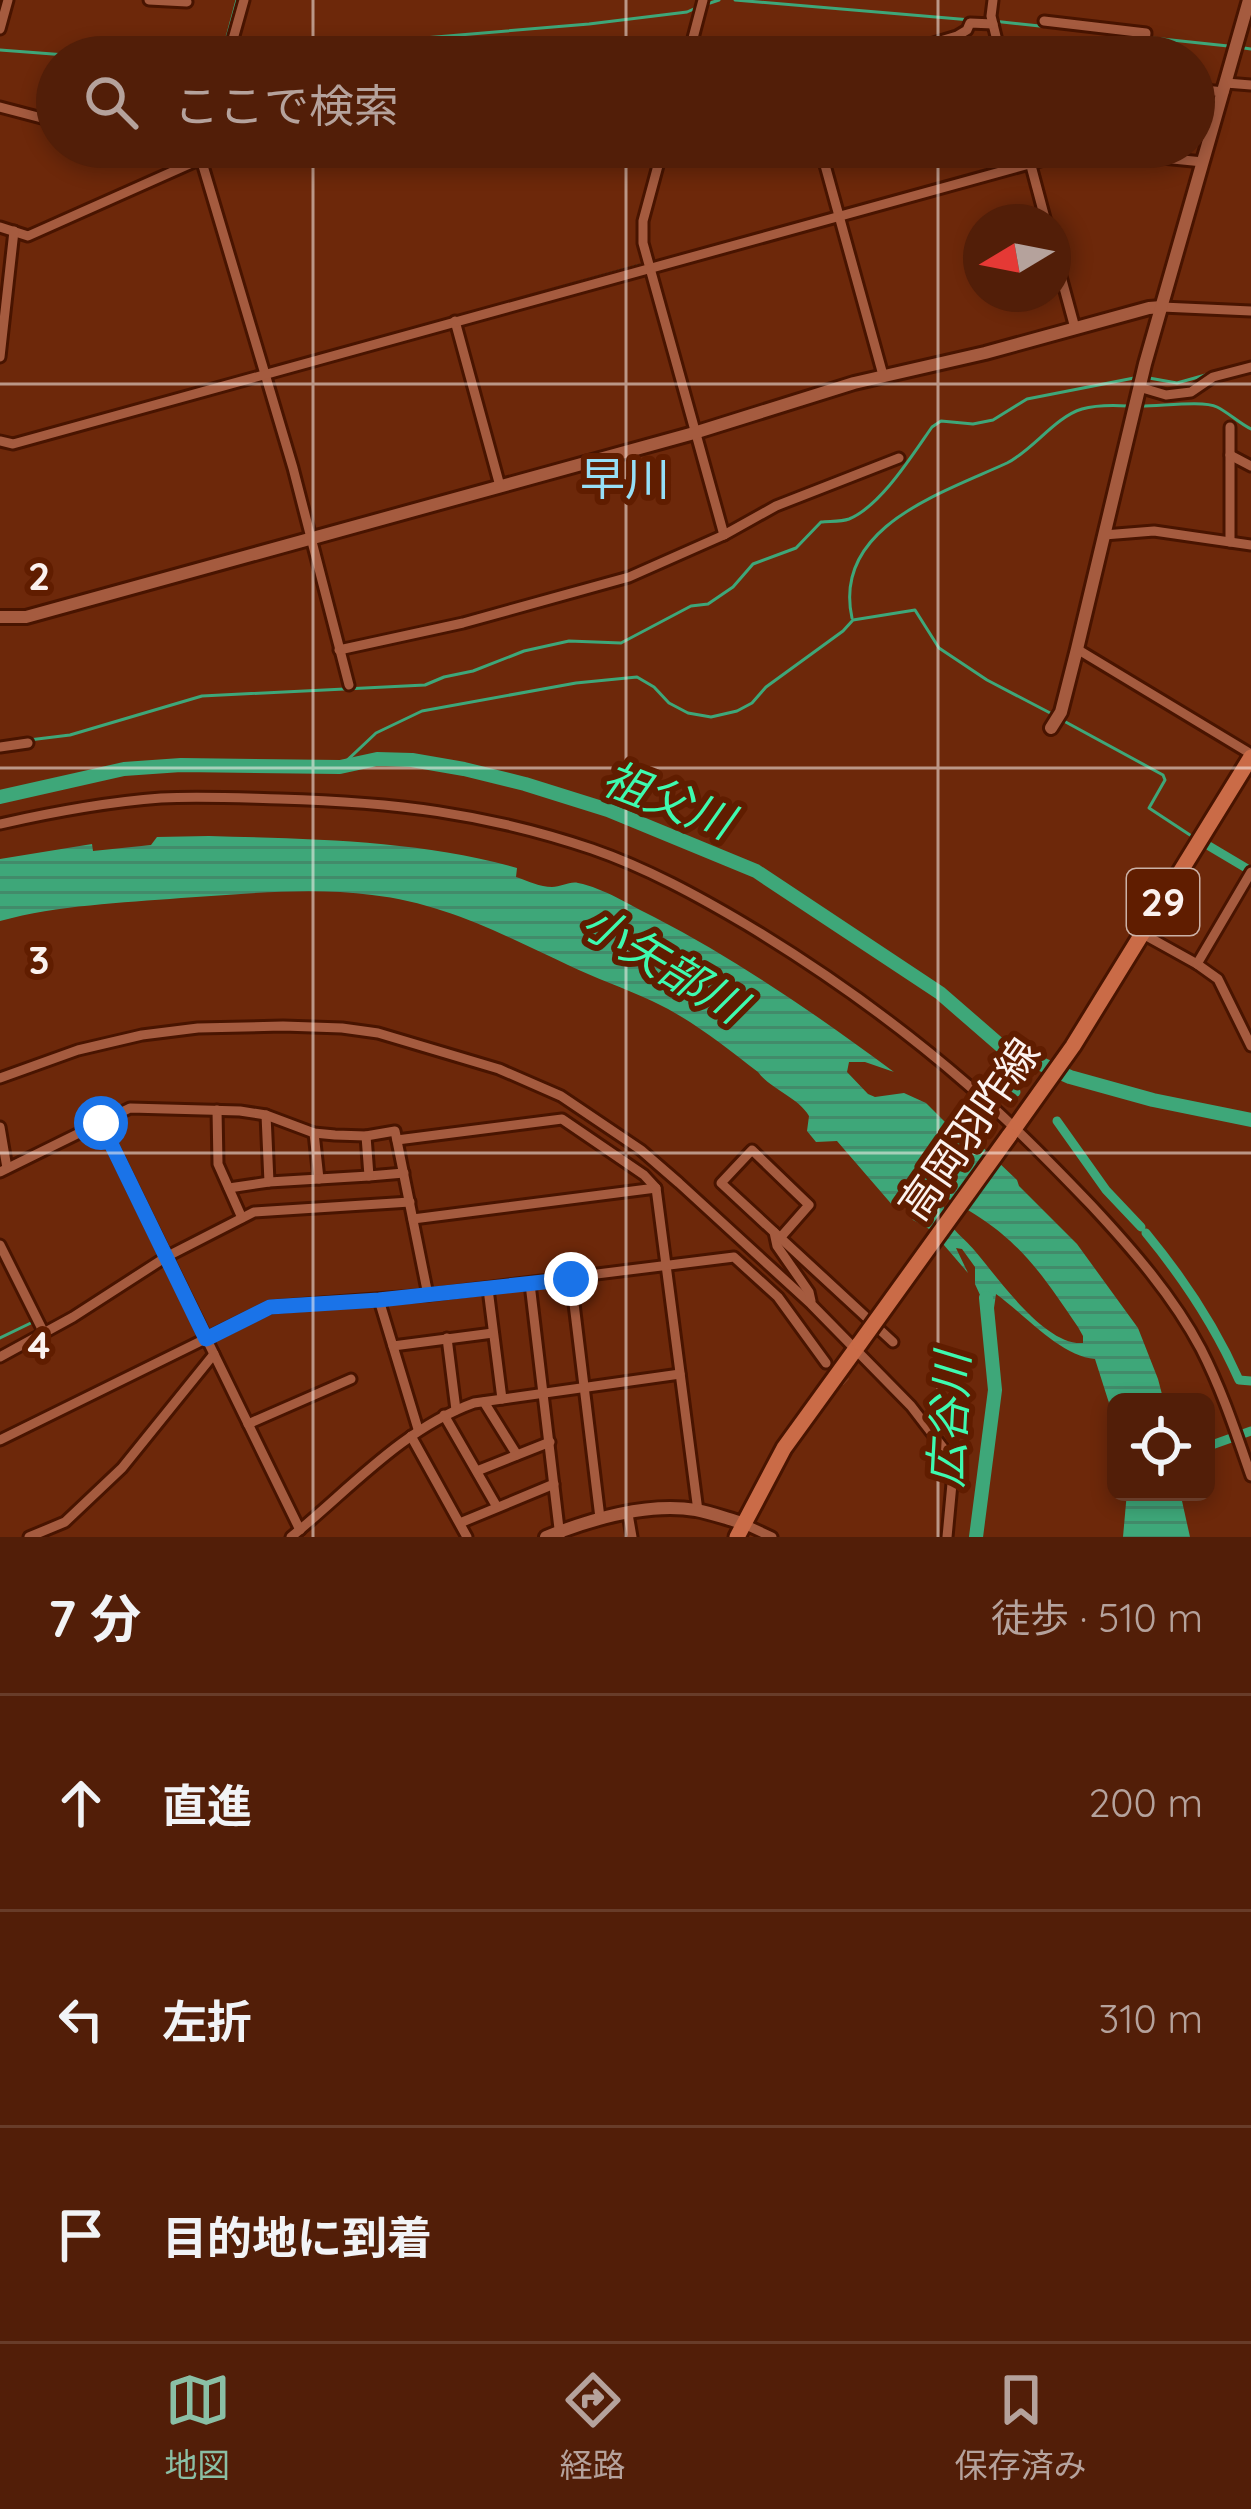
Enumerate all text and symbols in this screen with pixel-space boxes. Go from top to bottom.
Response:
search box [36,36,1215,168]
icon: search [78,69,144,135]
text: ここで検索 [174,77,399,133]
north arrow [963,204,1071,312]
district label: 早川 [580,450,670,506]
text: 2 [28,551,50,600]
water label: 祖父川 [595,749,745,851]
road number: 29 [1127,869,1199,935]
water label: 小矢部川 [573,893,760,1036]
text: 3 [29,935,49,984]
street label: 高岡羽咋線 [887,1027,1051,1230]
route start [74,1096,128,1150]
route end [544,1252,598,1306]
text: 4 [28,1320,50,1369]
water label: 広谷川 [917,1347,980,1489]
map controls [1107,1393,1215,1501]
button: locate [1107,1393,1215,1501]
text: 7 分 [48,1586,141,1650]
text: 徒歩 · 510 m [991,1593,1203,1642]
icon: ahead [48,1770,114,1836]
text: 直進 [162,1777,252,1833]
text: 200 m [1089,1778,1203,1827]
icon: left [48,1986,114,2052]
text: 左折 [162,1993,252,2049]
text: 310 m [1099,1994,1203,2043]
icon: arrive [48,2202,114,2268]
text: 目的地に到着 [162,2209,432,2265]
tab: 地図 [165,2367,231,2487]
tab: 経路 [560,2367,626,2487]
tab: 保存済み [955,2367,1087,2487]

